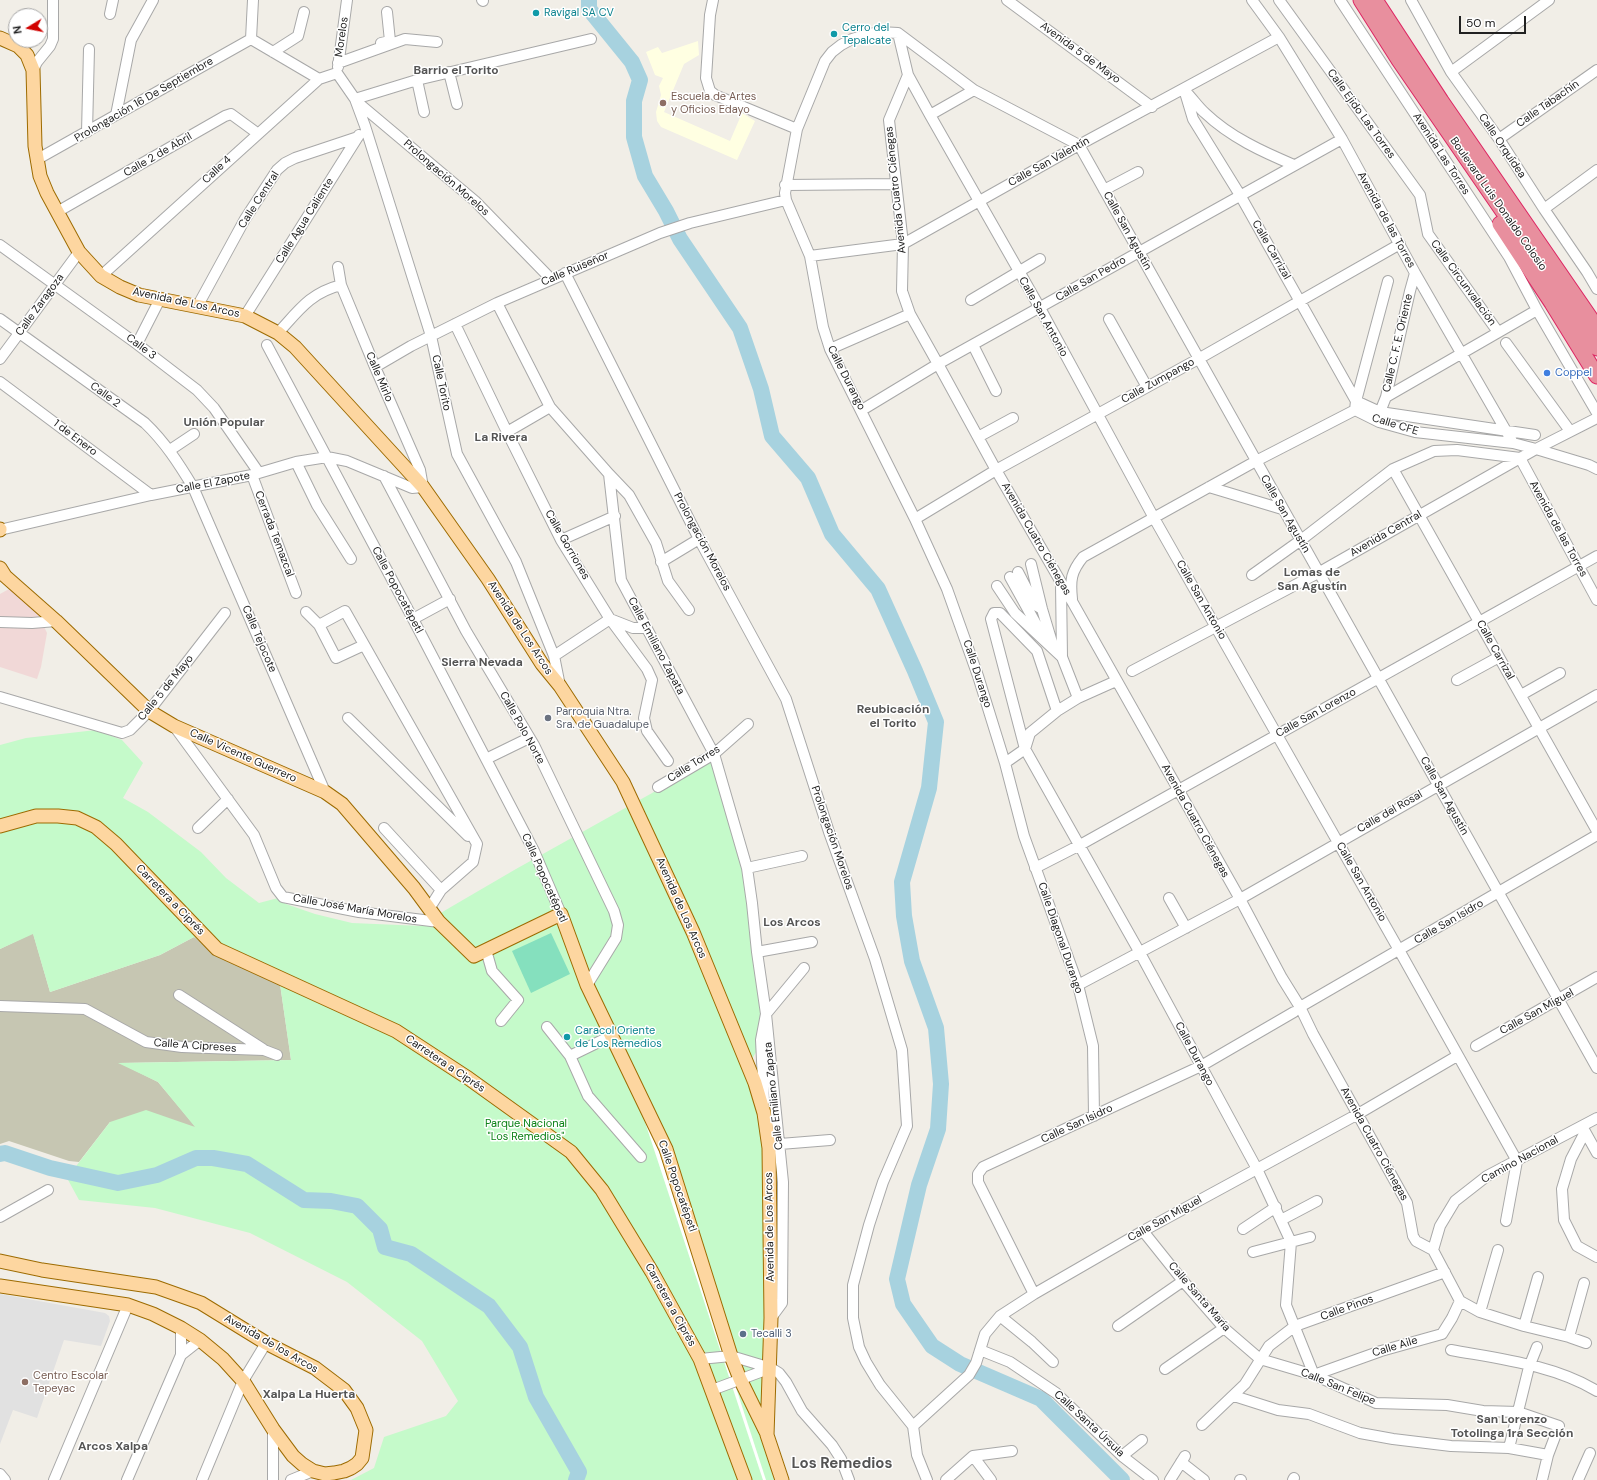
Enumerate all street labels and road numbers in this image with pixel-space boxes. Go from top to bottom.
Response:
street label: Morelos [333,16,351,58]
street label: Avenida 5 de Mayo [1037,19,1123,87]
street label: Prolongación 16 De Septiembre [72,55,216,145]
street label: Calle Ejido Las Torres [1324,67,1398,161]
street label: Calle Tabachín [1514,78,1582,130]
street label: Avenida Las Torres [1410,111,1472,197]
street label: Calle Orquídea [1476,111,1528,181]
street label: Avenida Cuatro Ciénegas [883,126,909,254]
street label: Calle 2 de Abril [122,130,194,180]
street label: Calle San Valentín [1006,134,1092,190]
street label: Boulevard Luis Donaldo Colosio [1447,135,1549,273]
street label: Prolongación Morelos [400,137,492,219]
street label: Calle 4 [200,153,234,187]
street label: Calle Central [236,169,282,231]
street label: Avenida de las Torres [1354,170,1418,270]
street label: Calle Agua Caliente [273,176,337,266]
street label: Calle San Agustín [1100,189,1154,273]
street label: Calle Carrizal [1249,218,1293,282]
street label: Calle Circunvalación [1427,238,1499,328]
street label: Calle Ruiseñor [539,249,611,289]
street label: Calle San Pedro [1053,253,1129,305]
street label: Calle Zaragoza [13,271,67,339]
street label: Calle San Antonio [1016,275,1070,359]
street label: Avenida de Los Arcos [131,285,241,321]
street label: Calle C. F. E. Oriente [1380,292,1416,394]
street label: Calle 3 [123,331,159,363]
street label: Calle Durango [824,344,868,412]
street label: Calle Mirlo [363,350,395,404]
street label: Calle Torito [429,354,453,412]
street label: Calle Zumpango [1119,355,1197,407]
street label: Calle 2 [87,380,123,410]
street label: Calle CFE [1370,412,1420,438]
street label: 1 de Enero [50,417,100,459]
street label: Calle El Zapote [175,469,251,497]
street label: Calle San Agustín [1257,473,1313,555]
street label: Avenida de las Torres [1526,479,1590,579]
street label: Avenida Cuatro Ciénegas [998,480,1074,598]
street label: Cerrada Temazcal [252,489,296,579]
street label: Prolongación Morelos [671,491,733,593]
street label: Calle Gorriones [542,508,592,582]
street label: Avenida Central [1348,508,1424,560]
street label: Calle Popocatépetl [369,544,425,636]
street label: Calle San Antonio [1173,558,1229,642]
street label: Avenida de Los Arcos [485,579,555,677]
street label: Calle Emiliano Zapata [625,595,687,697]
street label: Calle Tejocote [239,603,279,675]
street label: Calle Carrizal [1473,618,1517,682]
street label: Calle Durango [960,638,994,710]
street label: Calle 5 de Mayo [135,652,197,724]
street label: Calle San Lorenzo [1274,686,1358,740]
street label: Calle Polo Norte [497,689,547,767]
street label: Calle Vicente Guerrero [188,726,298,786]
street label: Calle Torres [665,743,723,785]
street label: Calle San Agustín [1417,754,1471,838]
street label: Avenida Cuatro Ciénegas [1158,762,1232,880]
street label: Prolongación Morelos [808,784,856,892]
street label: Calle del Rosal [1355,788,1425,836]
street label: Calle Popocatépetl [518,831,570,925]
street label: Calle San Antonio [1333,840,1389,924]
street label: Avenida de Los Arcos [653,855,709,961]
street label: Carretera a Ciprés [133,862,207,938]
street label: Calle Diagonal Durango [1035,881,1085,995]
street label: Calle José María Morelos [292,892,418,926]
street label: Calle San Isidro [1412,897,1486,947]
street label: Calle San Miguel [1498,986,1576,1038]
street label: Calle Durango [1172,1020,1216,1088]
street label: Carretera a Ciprés [403,1032,487,1096]
street label: Calle A Cipreses [153,1037,237,1055]
street label: Calle Emiliano Zapata [762,1041,786,1151]
street label: Avenida Cuatro Ciénegas [1337,1085,1411,1203]
street label: Calle San Isidro [1039,1102,1115,1146]
street label: Camino Nacional [1479,1133,1561,1187]
street label: Calle Popocatépetl [655,1138,699,1234]
street label: Avenida de Los Arcos [762,1172,778,1282]
street label: Calle San Miguel [1126,1193,1204,1245]
street label: Calle Santa María [1165,1260,1233,1334]
street label: Carretera a Ciprés [642,1261,698,1349]
street label: Calle Pinos [1319,1292,1375,1324]
street label: Avenida de los Arcos [222,1312,320,1376]
street label: Calle Aile [1371,1334,1419,1360]
street label: Calle San Felipe [1299,1366,1377,1408]
street label: Calle Santa Úrsula [1051,1388,1127,1460]

